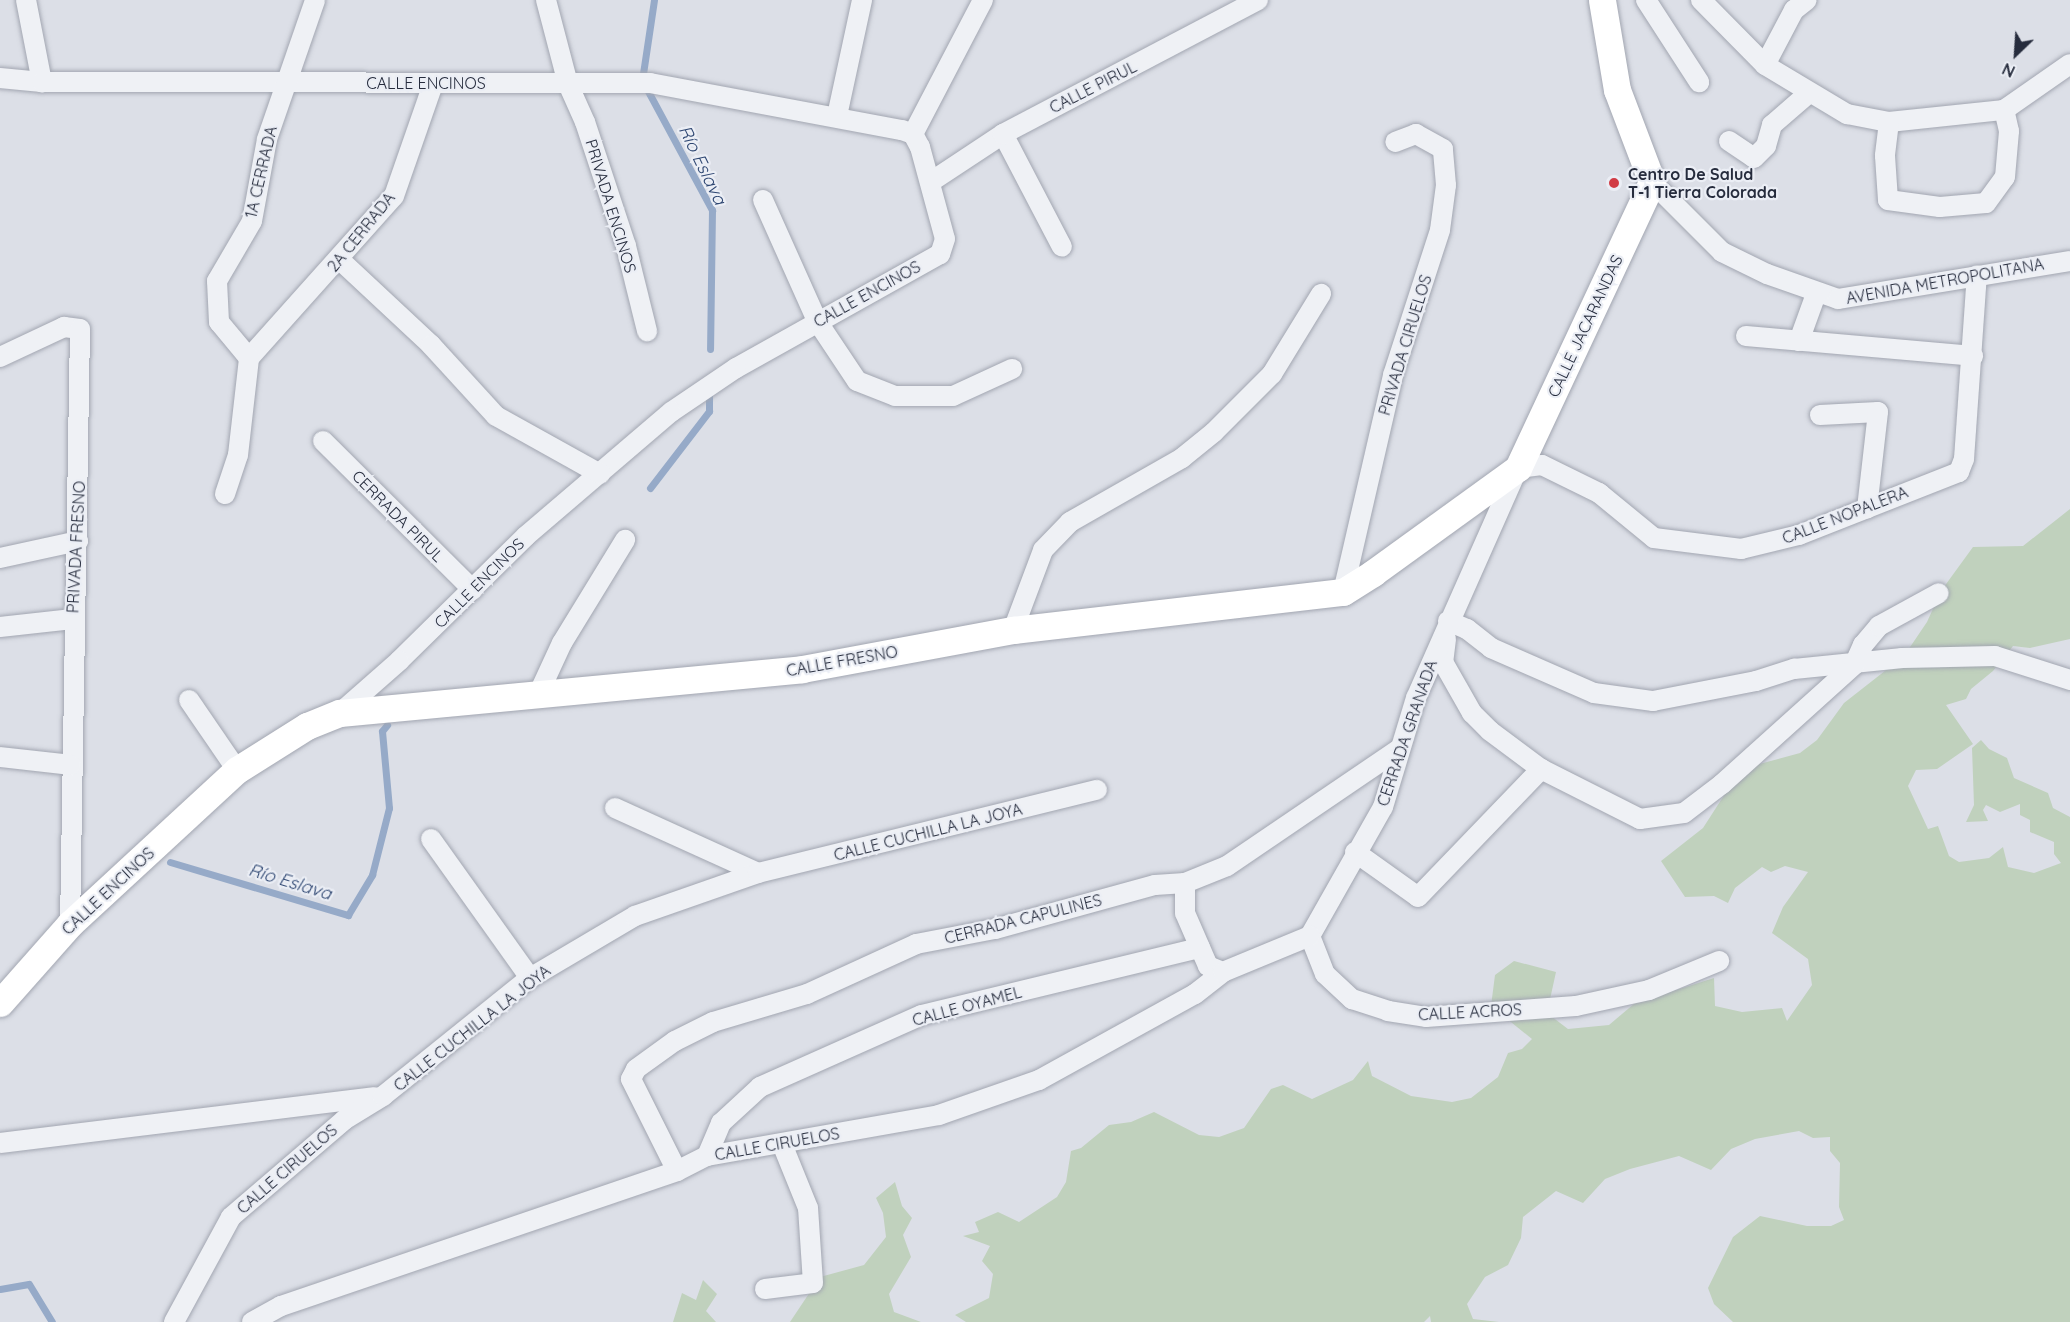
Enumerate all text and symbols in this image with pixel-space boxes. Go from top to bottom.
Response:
north arrow [1986,24,2046,84]
street label: CALLE PIRUL [1046,57,1140,117]
text: N [1999,59,2018,82]
street label: CALLE ENCINOS [366,73,486,93]
water label: Río Eslava [674,122,730,208]
street label: 1A CERRADA [241,124,281,220]
street label: PRIVADA ENCINOS [582,137,640,275]
place label: Centro De Salud T-1 Tierra Colorada [1628,164,1777,202]
marker: Centro De Salud T-1 Tierra Colorada [1605,174,1623,192]
street label: 2A CERRADA [323,188,399,276]
street label: CALLE JACARANDAS [1544,252,1626,400]
street label: AVENIDA METROPOLITANA [1844,254,2046,308]
street label: CALLE ENCINOS [810,257,924,331]
street label: PRIVADA CIRUELOS [1374,272,1436,418]
street label: CERRADA PIRUL [348,466,448,566]
street label: PRIVADA FRESNO [63,480,89,614]
street label: CALLE NOPALERA [1779,482,1911,548]
street label: CALLE ENCINOS [430,534,528,632]
street label: CALLE FRESNO [785,642,899,680]
street label: CERRADA GRANADA [1373,657,1441,809]
street label: CALLE CUCHILLA LA JOYA [832,799,1024,865]
street label: CALLE ENCINOS [58,843,158,939]
water label: Río Eslava [246,859,334,905]
street label: CERRADA CAPULINES [942,890,1104,948]
street label: CALLE CUCHILLA LA JOYA [390,961,554,1095]
street label: CALLE OYAMEL [910,982,1024,1030]
street label: CALLE ACROS [1418,1000,1522,1024]
street label: CALLE CIRUELOS [233,1120,341,1218]
street label: CALLE CIRUELOS [713,1124,841,1164]

